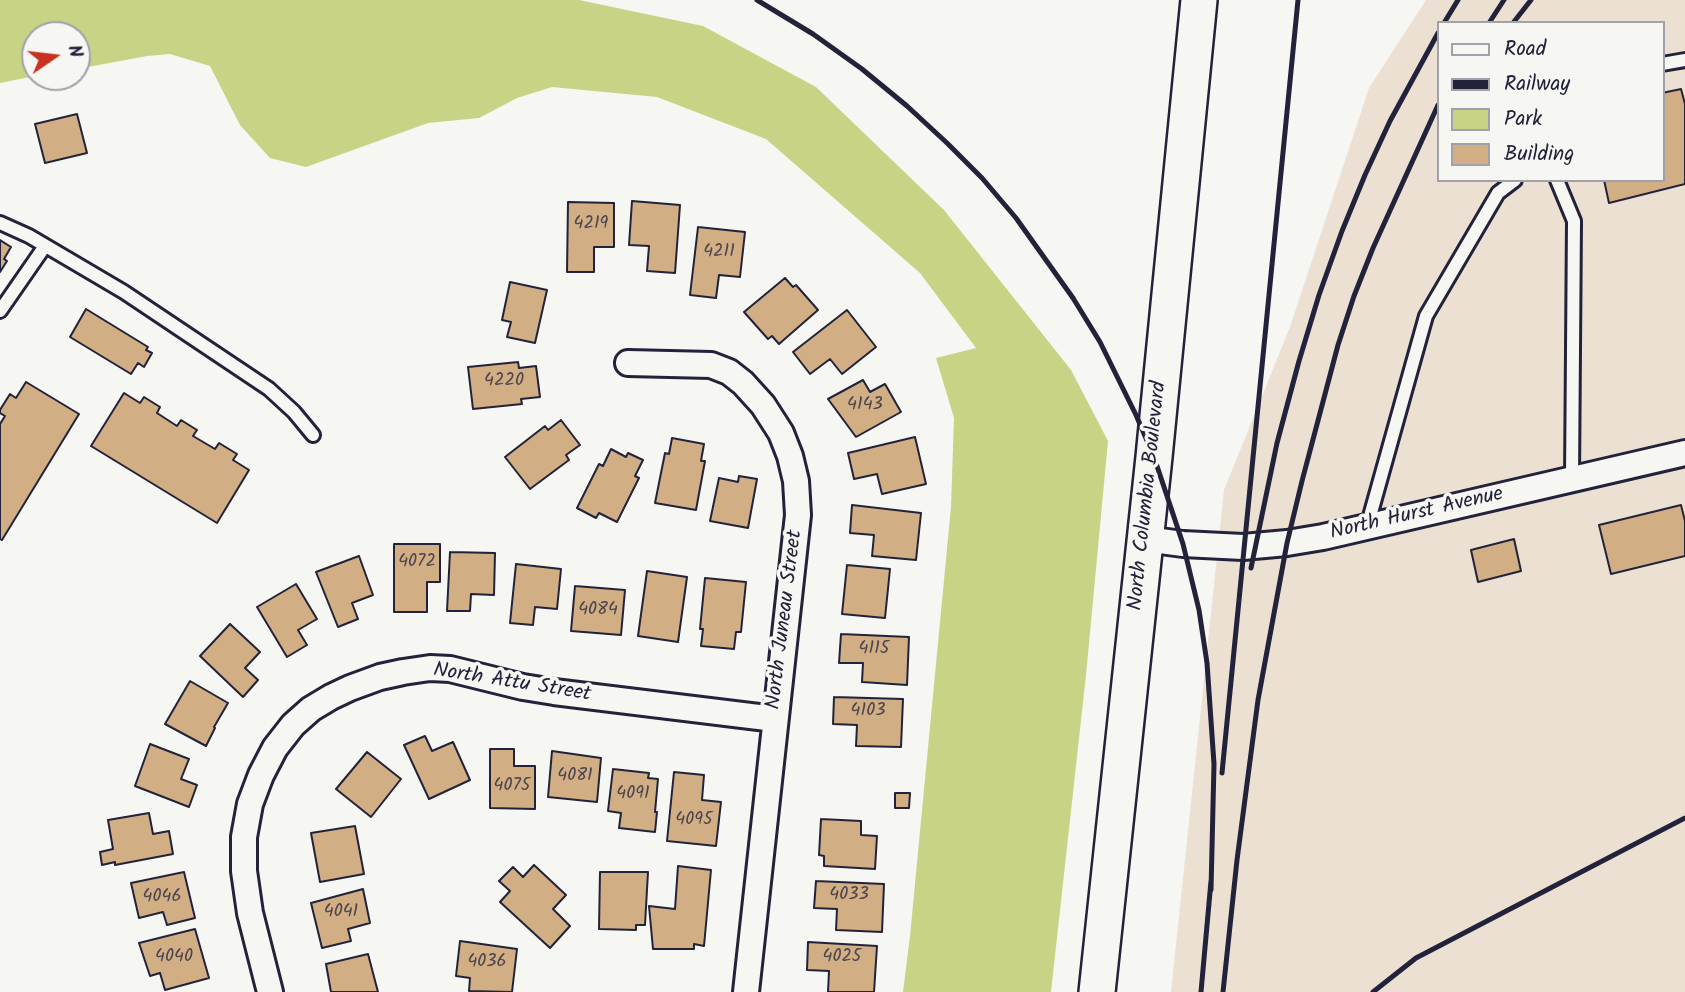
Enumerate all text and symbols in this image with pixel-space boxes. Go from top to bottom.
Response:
north arrow [21,21,91,91]
legend [1436,21,1664,182]
text: Road [1504,33,1546,66]
text: N [58,42,90,61]
text: Railway [1504,68,1570,101]
text: Park [1504,103,1542,136]
text: Building [1504,138,1574,171]
house number: 4219 [574,214,608,236]
house number: 4211 [703,242,735,264]
house number: 4220 [484,371,524,393]
street label: North Columbia Boulevard [1124,380,1174,612]
house number: 4143 [847,395,883,417]
street label: North Hurst Avenue [1328,483,1506,547]
street label: North Juneau Street [762,529,810,711]
house number: 4072 [398,552,436,574]
house number: 4084 [578,600,618,622]
house number: 4115 [859,639,889,661]
street label: North Attu Street [431,659,593,709]
house number: 4103 [851,701,885,723]
house number: 4081 [557,766,593,788]
house number: 4075 [494,776,530,798]
house number: 4091 [616,784,650,806]
house number: 4095 [675,810,713,832]
house number: 4033 [829,885,869,907]
house number: 4046 [143,887,181,909]
house number: 4041 [324,902,358,924]
house number: 4040 [155,947,193,969]
house number: 4025 [822,947,862,969]
house number: 4036 [467,952,507,974]

